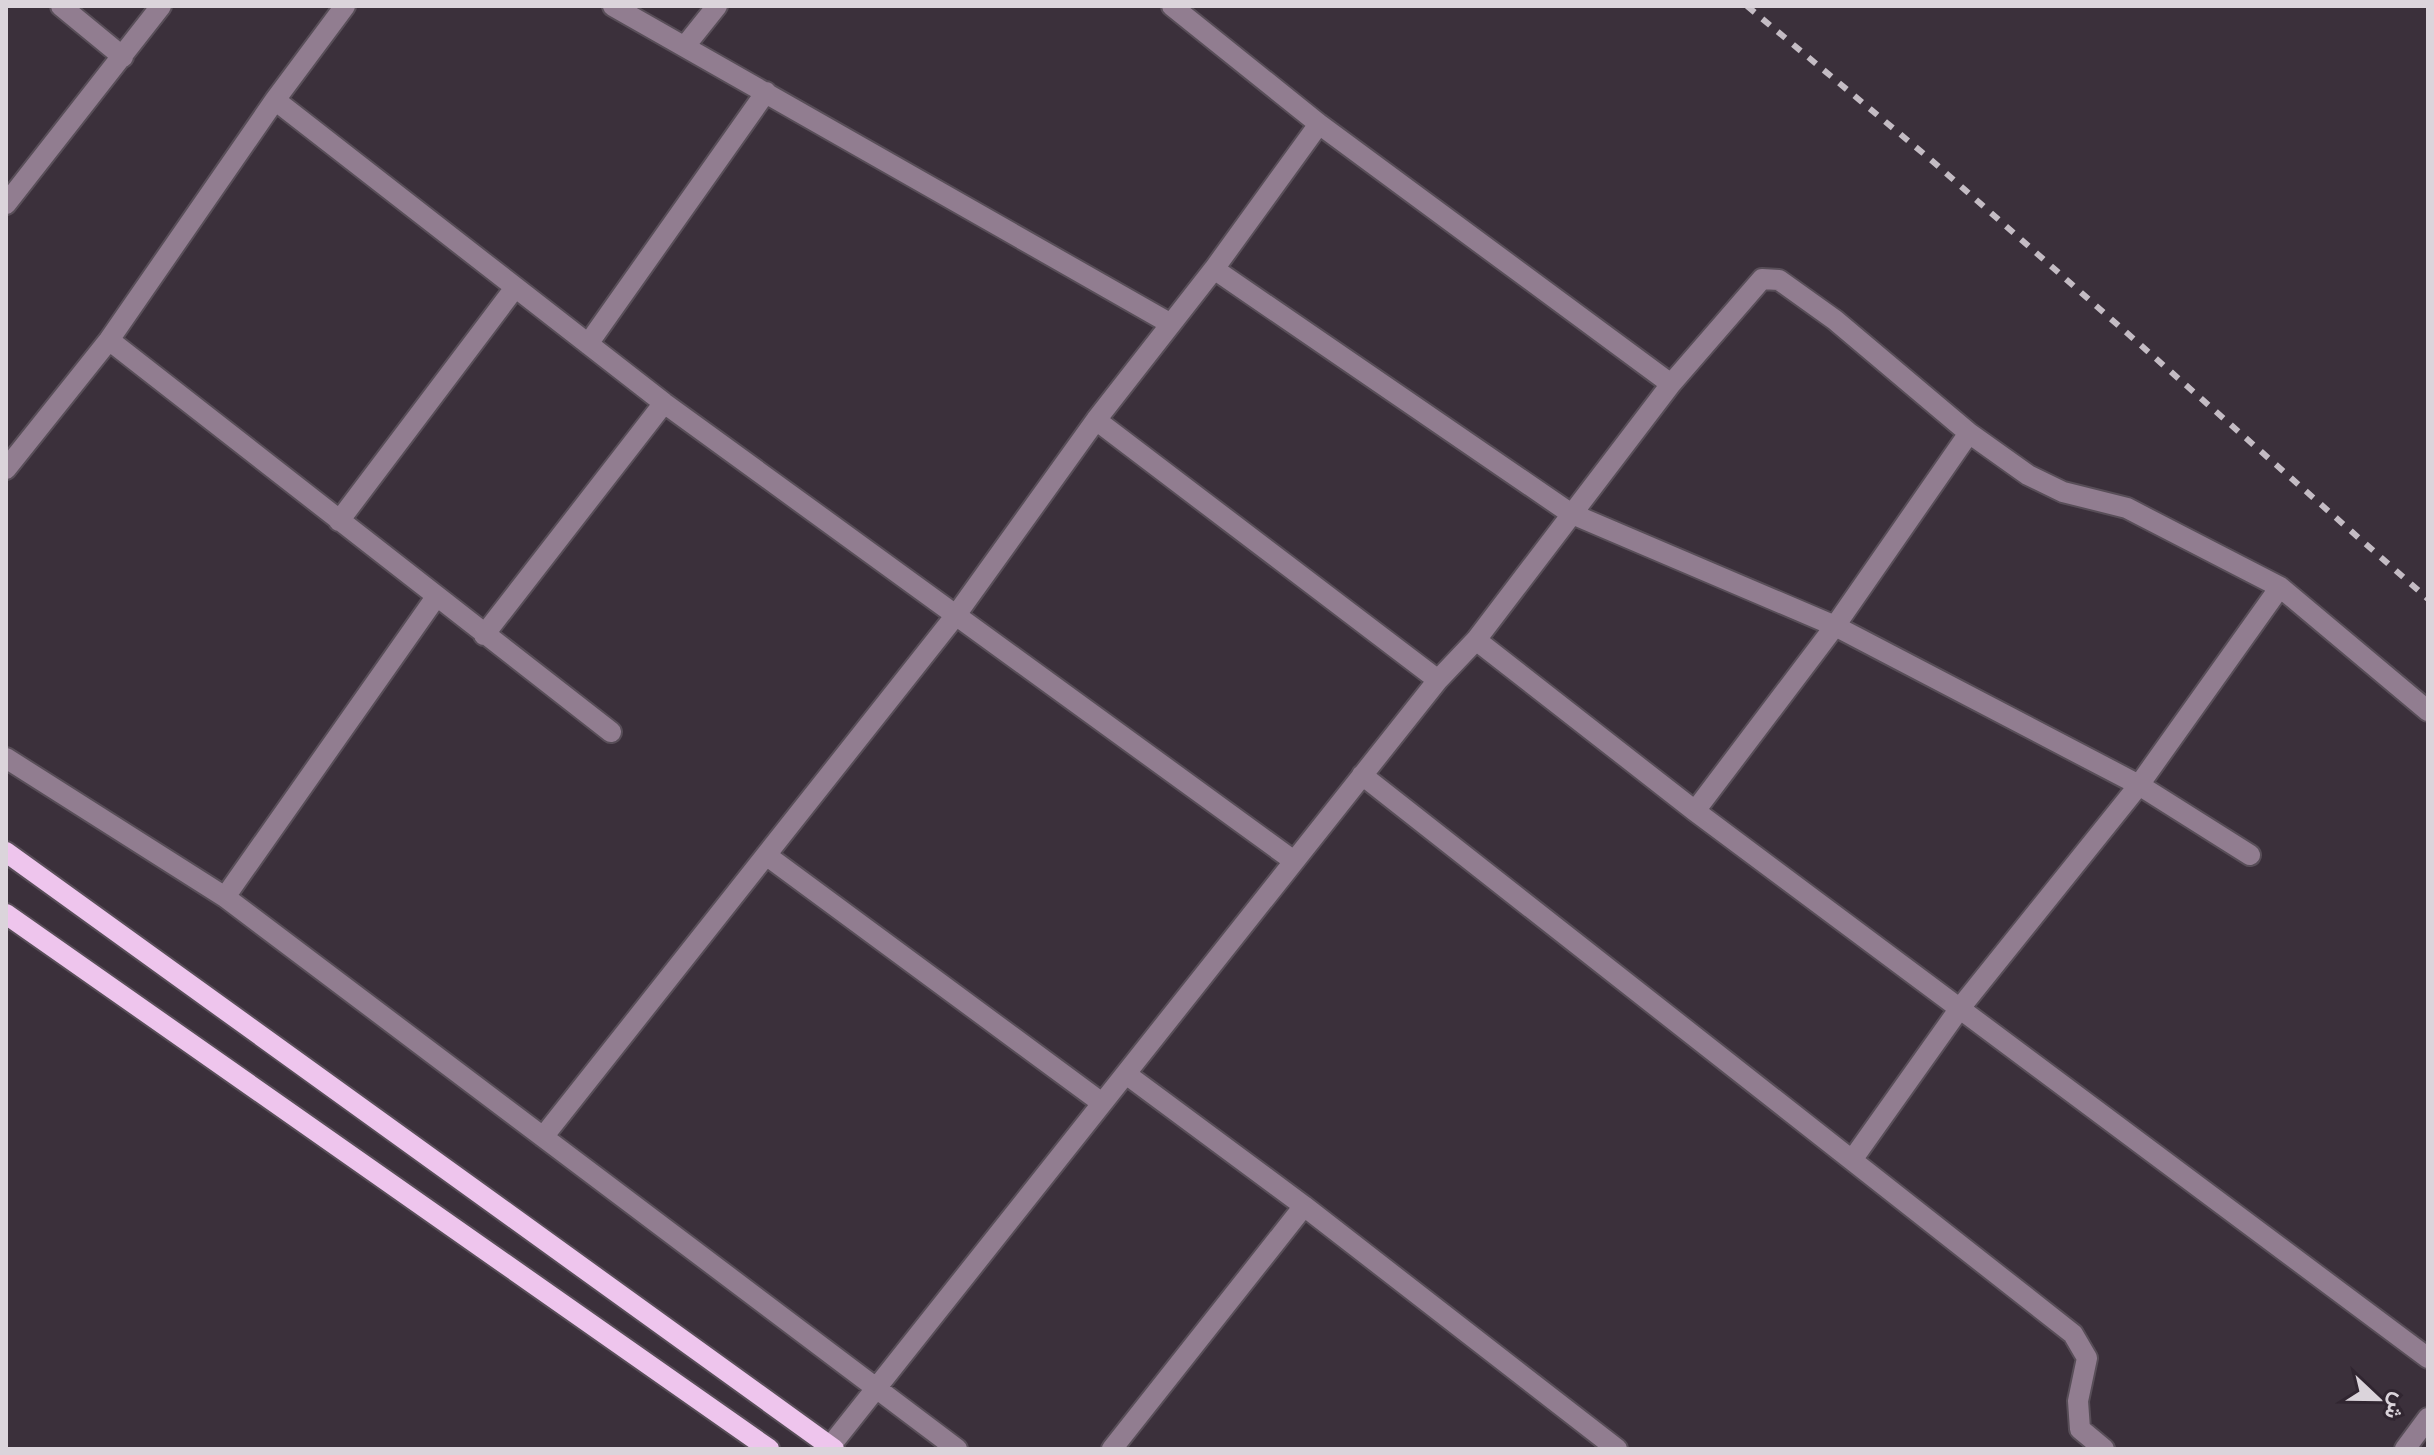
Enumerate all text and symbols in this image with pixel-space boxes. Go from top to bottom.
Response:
north arrow [2338,1359,2418,1439]
text: ش [2379,1389,2416,1425]

